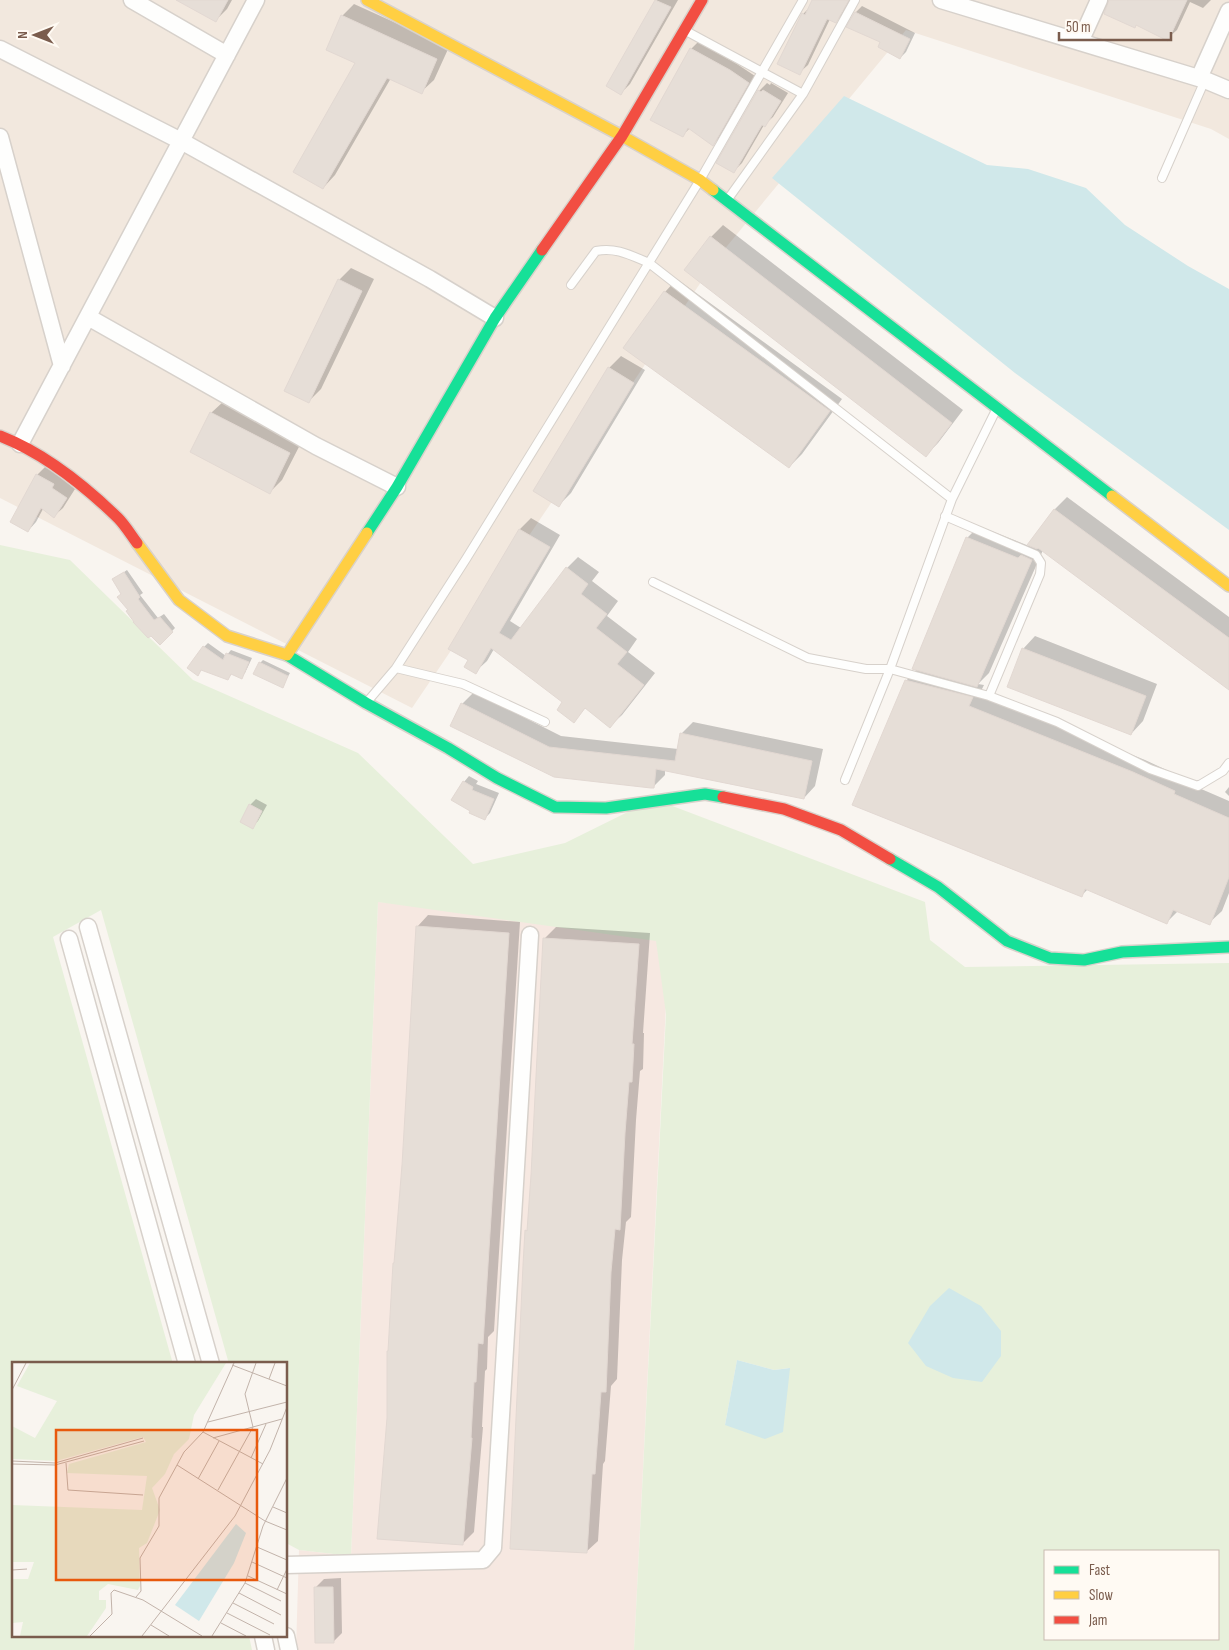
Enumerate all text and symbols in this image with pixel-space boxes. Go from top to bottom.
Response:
north arrow [10,10,60,60]
scale bar [1059,10,1172,42]
text: 50 m [1066,18,1091,37]
text: N [14,31,31,39]
inset map [12,1362,288,1638]
legend [1044,1550,1219,1640]
text: Fast [1089,1561,1111,1580]
text: Slow [1089,1586,1113,1605]
text: Jam [1088,1611,1107,1630]

